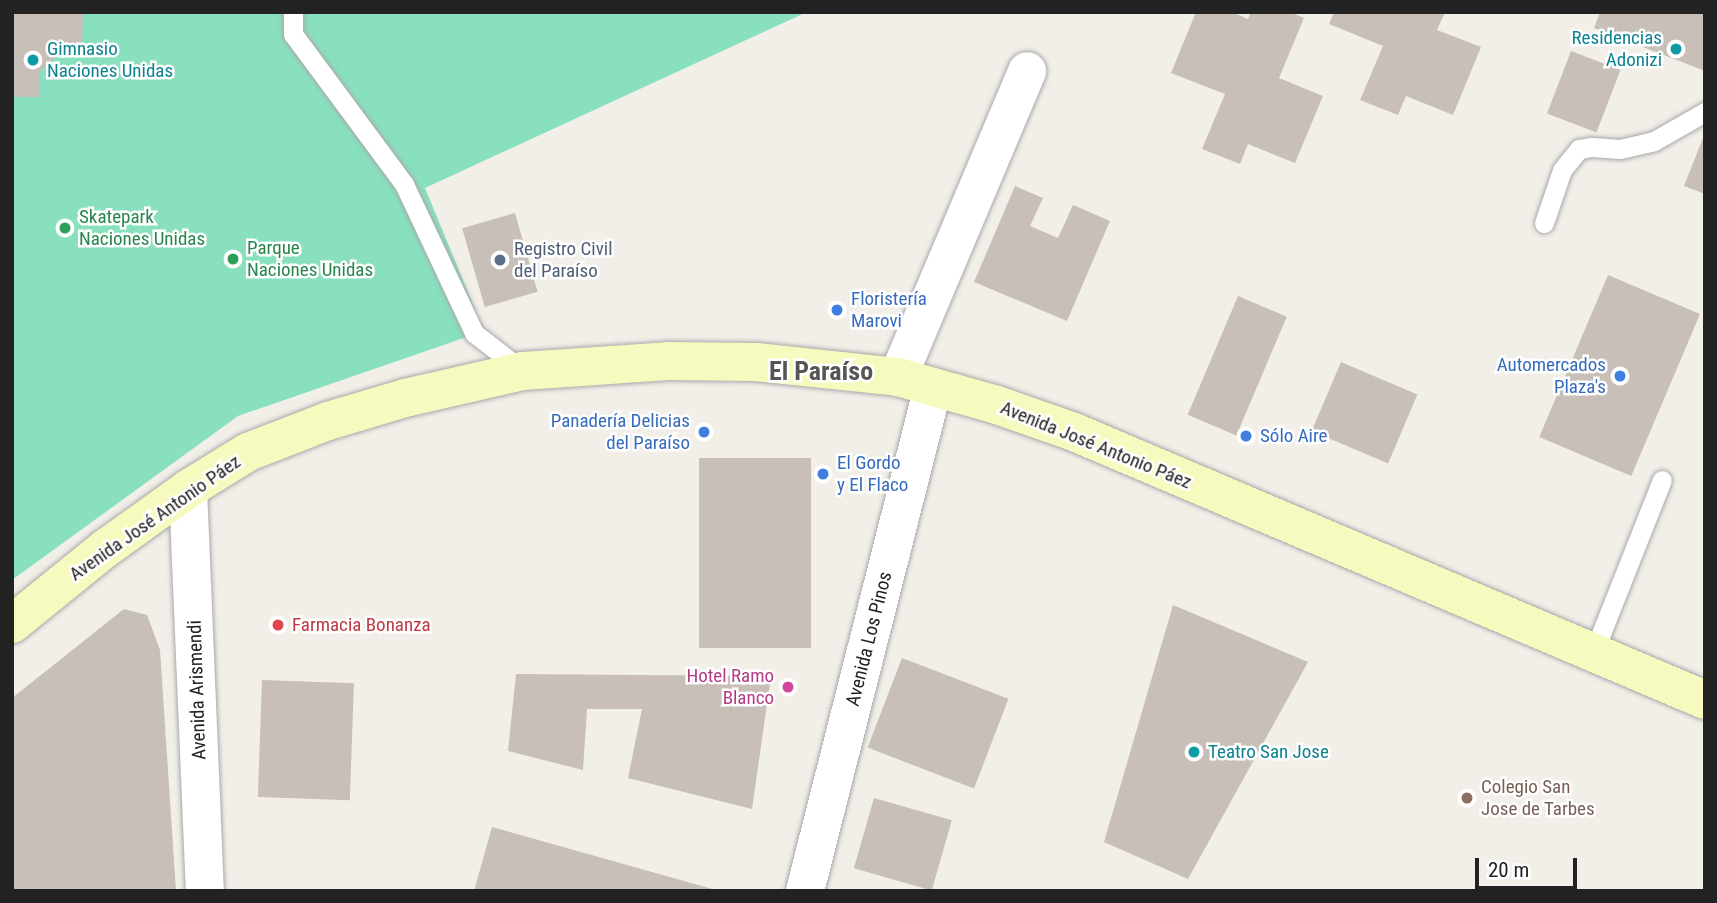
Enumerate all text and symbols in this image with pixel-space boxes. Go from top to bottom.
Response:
place label: Residencias Adonizi [1572,27,1662,71]
place label: Gimnasio Naciones Unidas [47,38,173,82]
marker: Residencias Adonizi [1668,41,1684,57]
marker: Gimnasio Naciones Unidas [25,52,41,68]
place label: Skatepark Naciones Unidas [79,206,205,250]
marker: Skatepark Naciones Unidas [57,220,73,236]
place label: Parque Naciones Unidas [247,237,373,281]
place label: Registro Civil del Paraíso [514,238,612,282]
marker: Parque Naciones Unidas [225,251,241,267]
marker: Registro Civil del Paraíso [492,252,508,268]
place label: Floristería Marovi [851,288,927,332]
marker: Floristería Marovi [829,302,845,318]
place label: Automercados Plaza's [1497,354,1606,398]
district label: El Paraíso [769,356,873,388]
marker: Automercados Plaza's [1612,368,1628,384]
street label: Avenida José Antonio Páez [997,396,1195,494]
place label: Panadería Delicias del Paraíso [551,410,690,454]
marker: Panadería Delicias del Paraíso [696,424,712,440]
place label: Sólo Aire [1260,425,1327,447]
marker: Sólo Aire [1238,428,1254,444]
street label: Avenida José Antonio Páez [65,450,245,586]
place label: El Gordo y El Flaco [837,452,908,496]
marker: El Gordo y El Flaco [815,466,831,482]
street label: Avenida Los Pinos [841,569,897,709]
place label: Farmacia Bonanza [292,614,431,636]
marker: Farmacia Bonanza [270,617,286,633]
street label: Avenida Arismendi [183,620,211,760]
place label: Hotel Ramo Blanco [686,665,774,709]
marker: Hotel Ramo Blanco [780,679,796,695]
place label: Teatro San Jose [1208,741,1329,763]
marker: Teatro San Jose [1186,744,1202,760]
place label: Colegio San Jose de Tarbes [1481,776,1595,820]
marker: Colegio San Jose de Tarbes [1459,790,1475,806]
scale bar [1479,844,1580,888]
text: 20 m [1488,858,1529,882]

